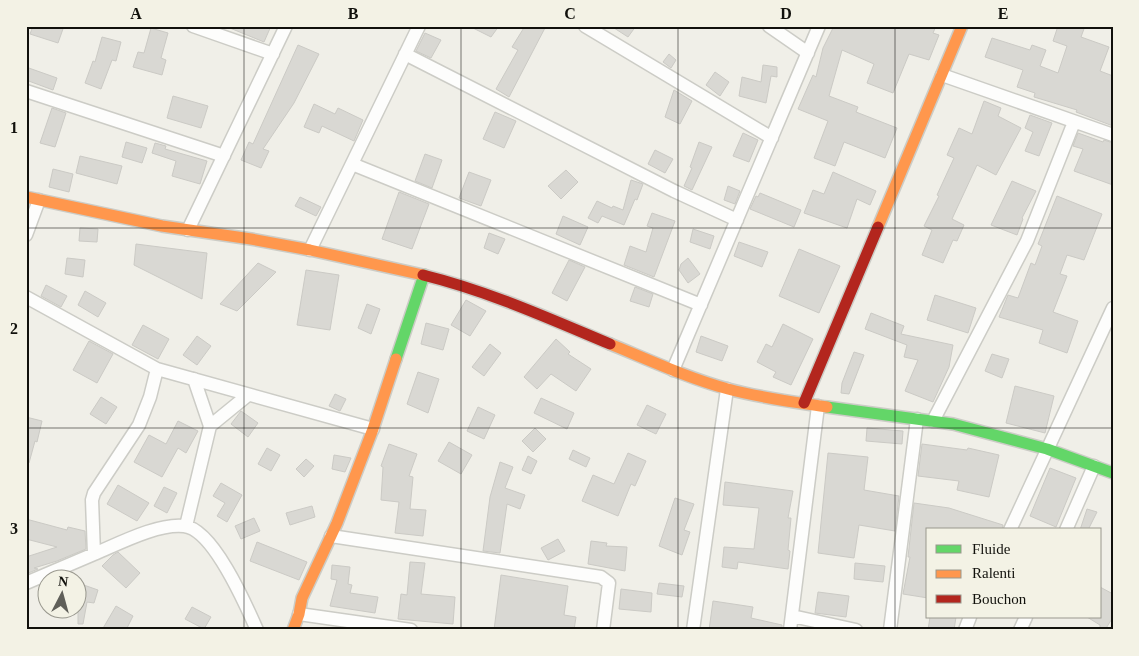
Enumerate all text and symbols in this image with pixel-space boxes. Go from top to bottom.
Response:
text: A [130,5,142,22]
text: B [348,5,359,22]
text: C [564,5,576,22]
text: D [780,5,792,22]
text: E [998,5,1008,22]
text: 1 [10,119,18,136]
text: 2 [10,320,18,337]
text: 3 [10,520,18,537]
legend [926,528,1102,618]
text: Fluide [972,541,1011,557]
text: Ralenti [972,565,1015,581]
north arrow [38,568,88,618]
text: N [57,574,69,590]
text: Bouchon [972,591,1027,607]

